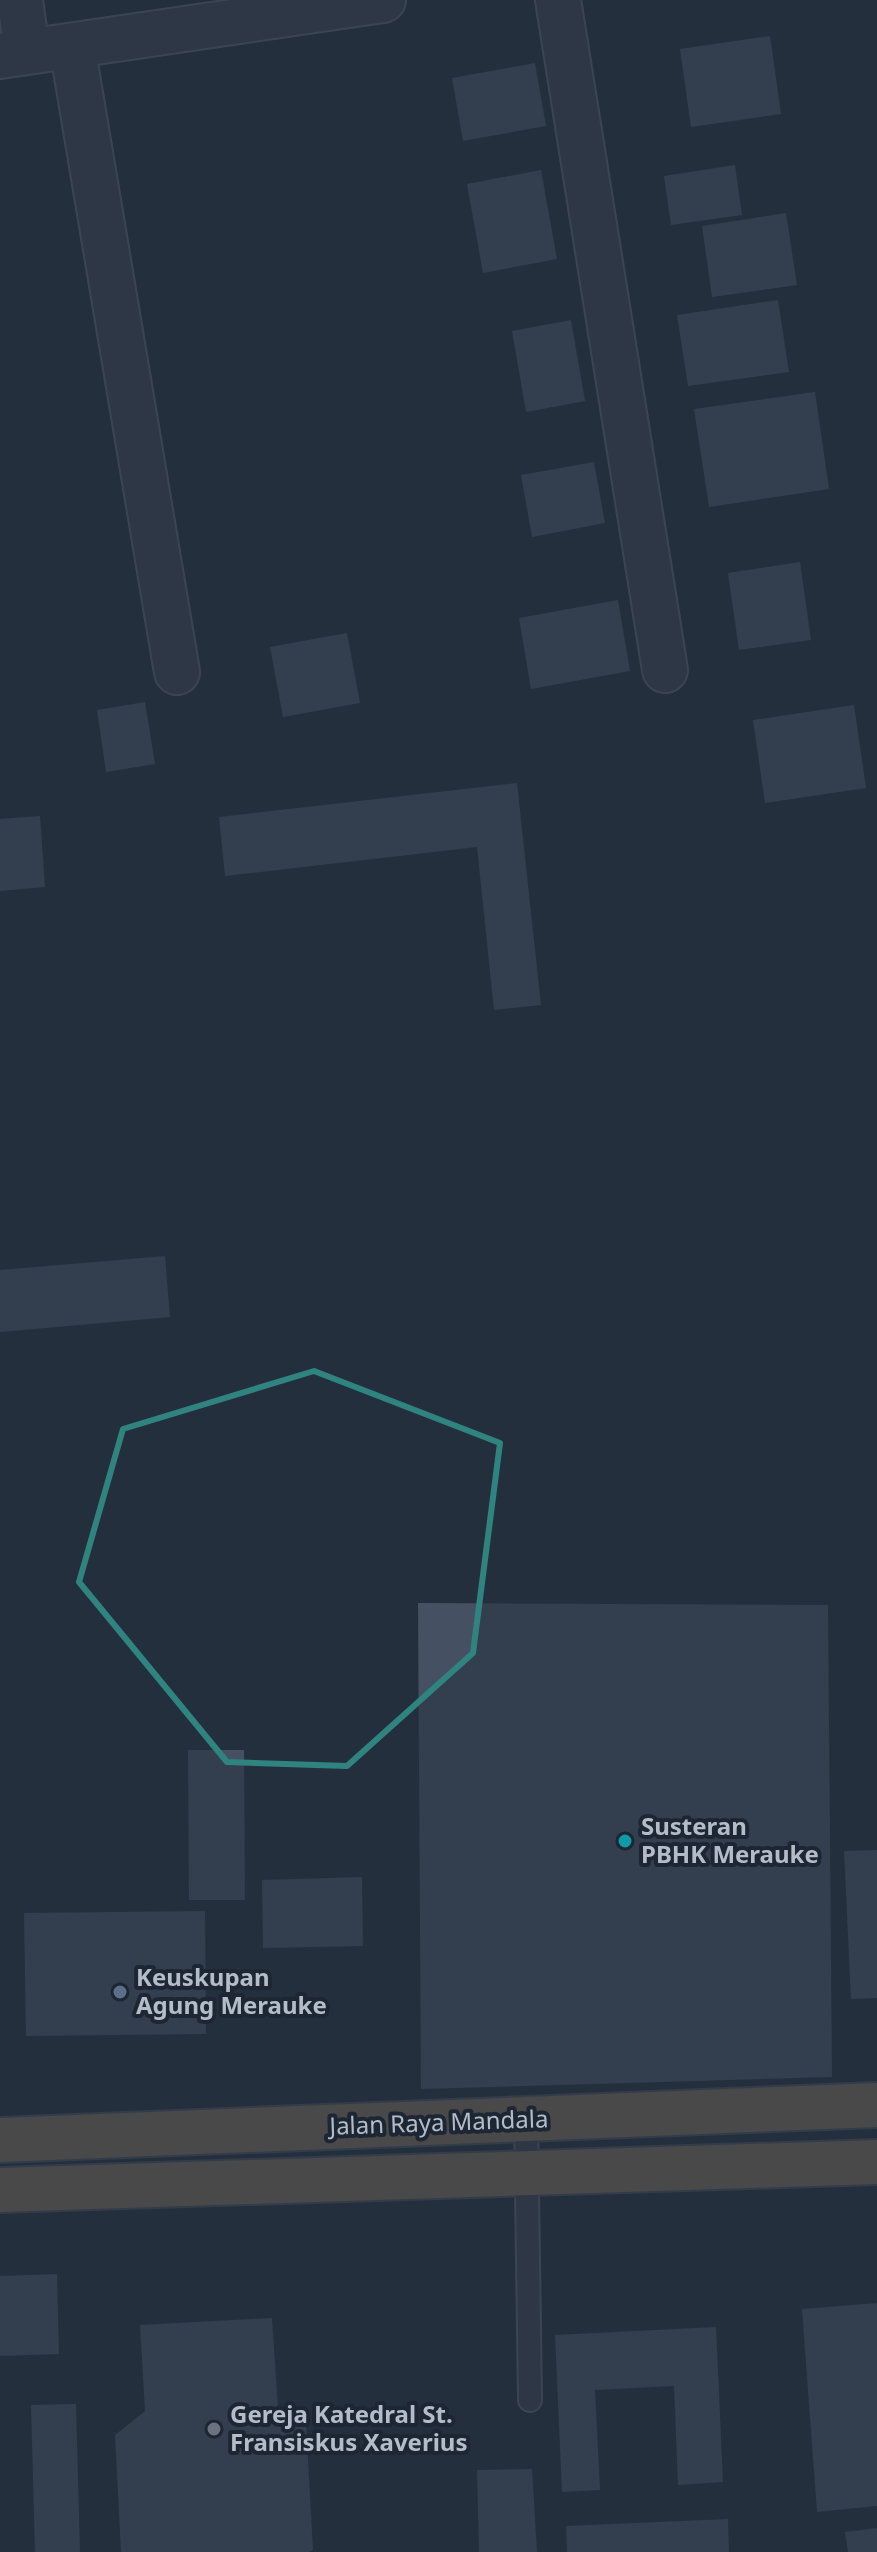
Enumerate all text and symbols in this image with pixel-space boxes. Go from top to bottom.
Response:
place label: Susteran PBHK Merauke [641,1809,819,1870]
marker: Susteran PBHK Merauke [616,1832,634,1850]
place label: Keuskupan Agung Merauke [136,1960,327,2021]
marker: Keuskupan Agung Merauke [111,1983,129,2001]
street label: Jalan Raya Mandala [327,2101,549,2142]
place label: Gereja Katedral St. Fransiskus Xaverius [230,2397,467,2458]
marker: Gereja Katedral St. Fransiskus Xaverius [205,2420,223,2438]

